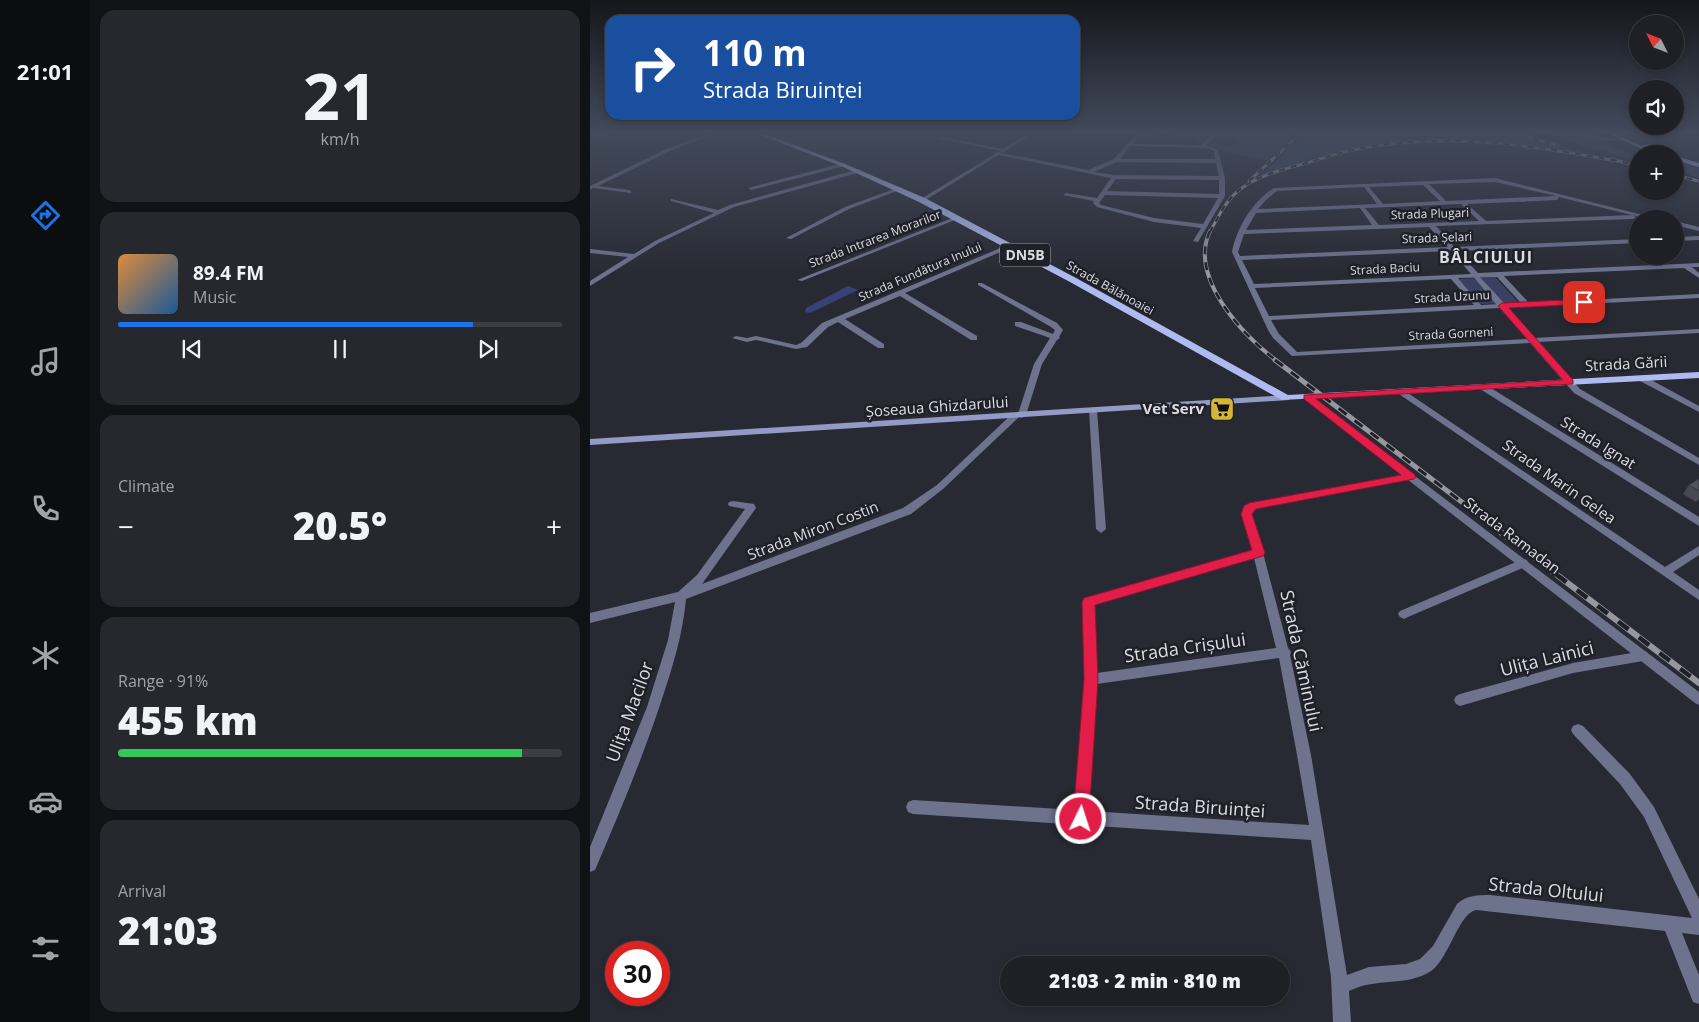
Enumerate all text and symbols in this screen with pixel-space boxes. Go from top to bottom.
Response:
north arrow [1629,15,1684,70]
map controls [1629,15,1684,265]
text: 110 m [703,29,807,76]
icon: right [620,35,685,100]
text: 21 [303,51,377,139]
text: 21:01 [17,56,73,86]
text: Strada Biruinței [703,74,863,104]
button: sound [1629,80,1684,135]
text: km/h [321,128,359,150]
button: + [1629,145,1684,200]
icon: directions [28,198,63,233]
street label: Strada Plugari [1391,204,1469,223]
street label: Strada Intrarea Morarilor [806,205,943,272]
button: − [1629,210,1684,265]
street label: Strada Șelari [1401,228,1473,247]
street label: Strada Fundătura Inului [856,238,984,305]
road number: DN5B [1000,244,1050,266]
district label: BÂLCIULUI [1439,246,1533,268]
street label: Strada Bălănoaiei [1063,256,1157,319]
street label: Strada Baciu [1350,258,1420,279]
text: 89.4 FM [193,260,264,286]
pin [1563,281,1605,323]
text: Music [193,286,237,308]
street label: Strada Uzunu [1414,286,1490,307]
icon: arrive [1570,288,1598,316]
street label: Strada Gorneni [1408,323,1494,344]
icon: previous [178,335,206,363]
icon: pause [326,335,354,363]
icon: next [474,335,502,363]
icon: music [28,344,63,379]
street label: Strada Gării [1584,351,1668,375]
street label: Șoseaua Ghizdarului [865,391,1009,421]
supermarket icon: Vet Serv [1209,396,1235,422]
place label: Vet Serv [1143,398,1204,418]
street label: Strada Ignat [1557,411,1640,473]
street label: Strada Marin Gelea [1499,435,1620,528]
text: Climate [118,475,175,497]
icon: phone [28,491,63,526]
street label: Strada Ramadan [1460,492,1565,578]
street label: Strada Miron Costin [744,496,881,564]
text: 20.5° [293,499,387,551]
text: − [118,507,134,545]
text: + [546,507,562,545]
street label: Strada Căminului [1275,588,1329,734]
street label: Strada Crișului [1123,627,1247,667]
street label: Ulița Lainici [1497,635,1596,681]
icon: climate [28,638,63,673]
street label: Ulița Macilor [600,657,659,765]
text: Range · 91% [118,670,208,692]
text: 455 km [118,694,258,746]
icon: car [28,784,63,819]
street label: Strada Biruinței [1134,789,1266,823]
position arrow [1054,792,1106,844]
street label: Strada Oltului [1487,871,1605,907]
text: Arrival [118,880,166,902]
text: 21:03 [118,904,218,956]
icon: filters [28,931,63,966]
speed limit sign: 30 [605,941,670,1006]
text: 21:03 · 2 min · 810 m [1049,968,1241,994]

